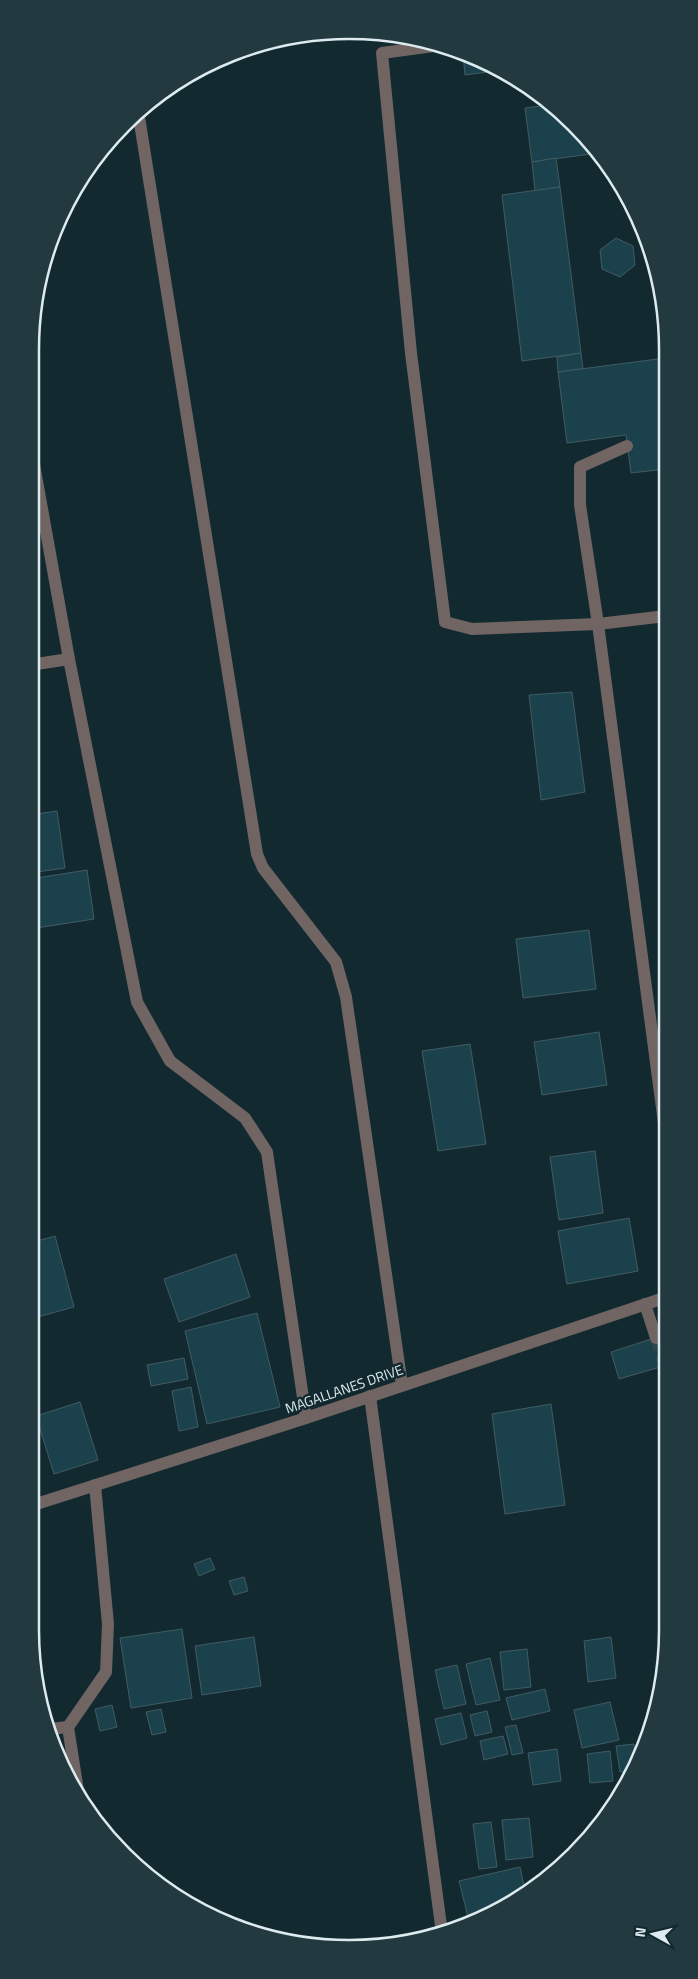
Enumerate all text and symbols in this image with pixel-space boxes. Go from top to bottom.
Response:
street label: MAGALLANES DRIVE [282,1358,406,1419]
north arrow [628,1909,678,1959]
text: N [629,1926,651,1938]

